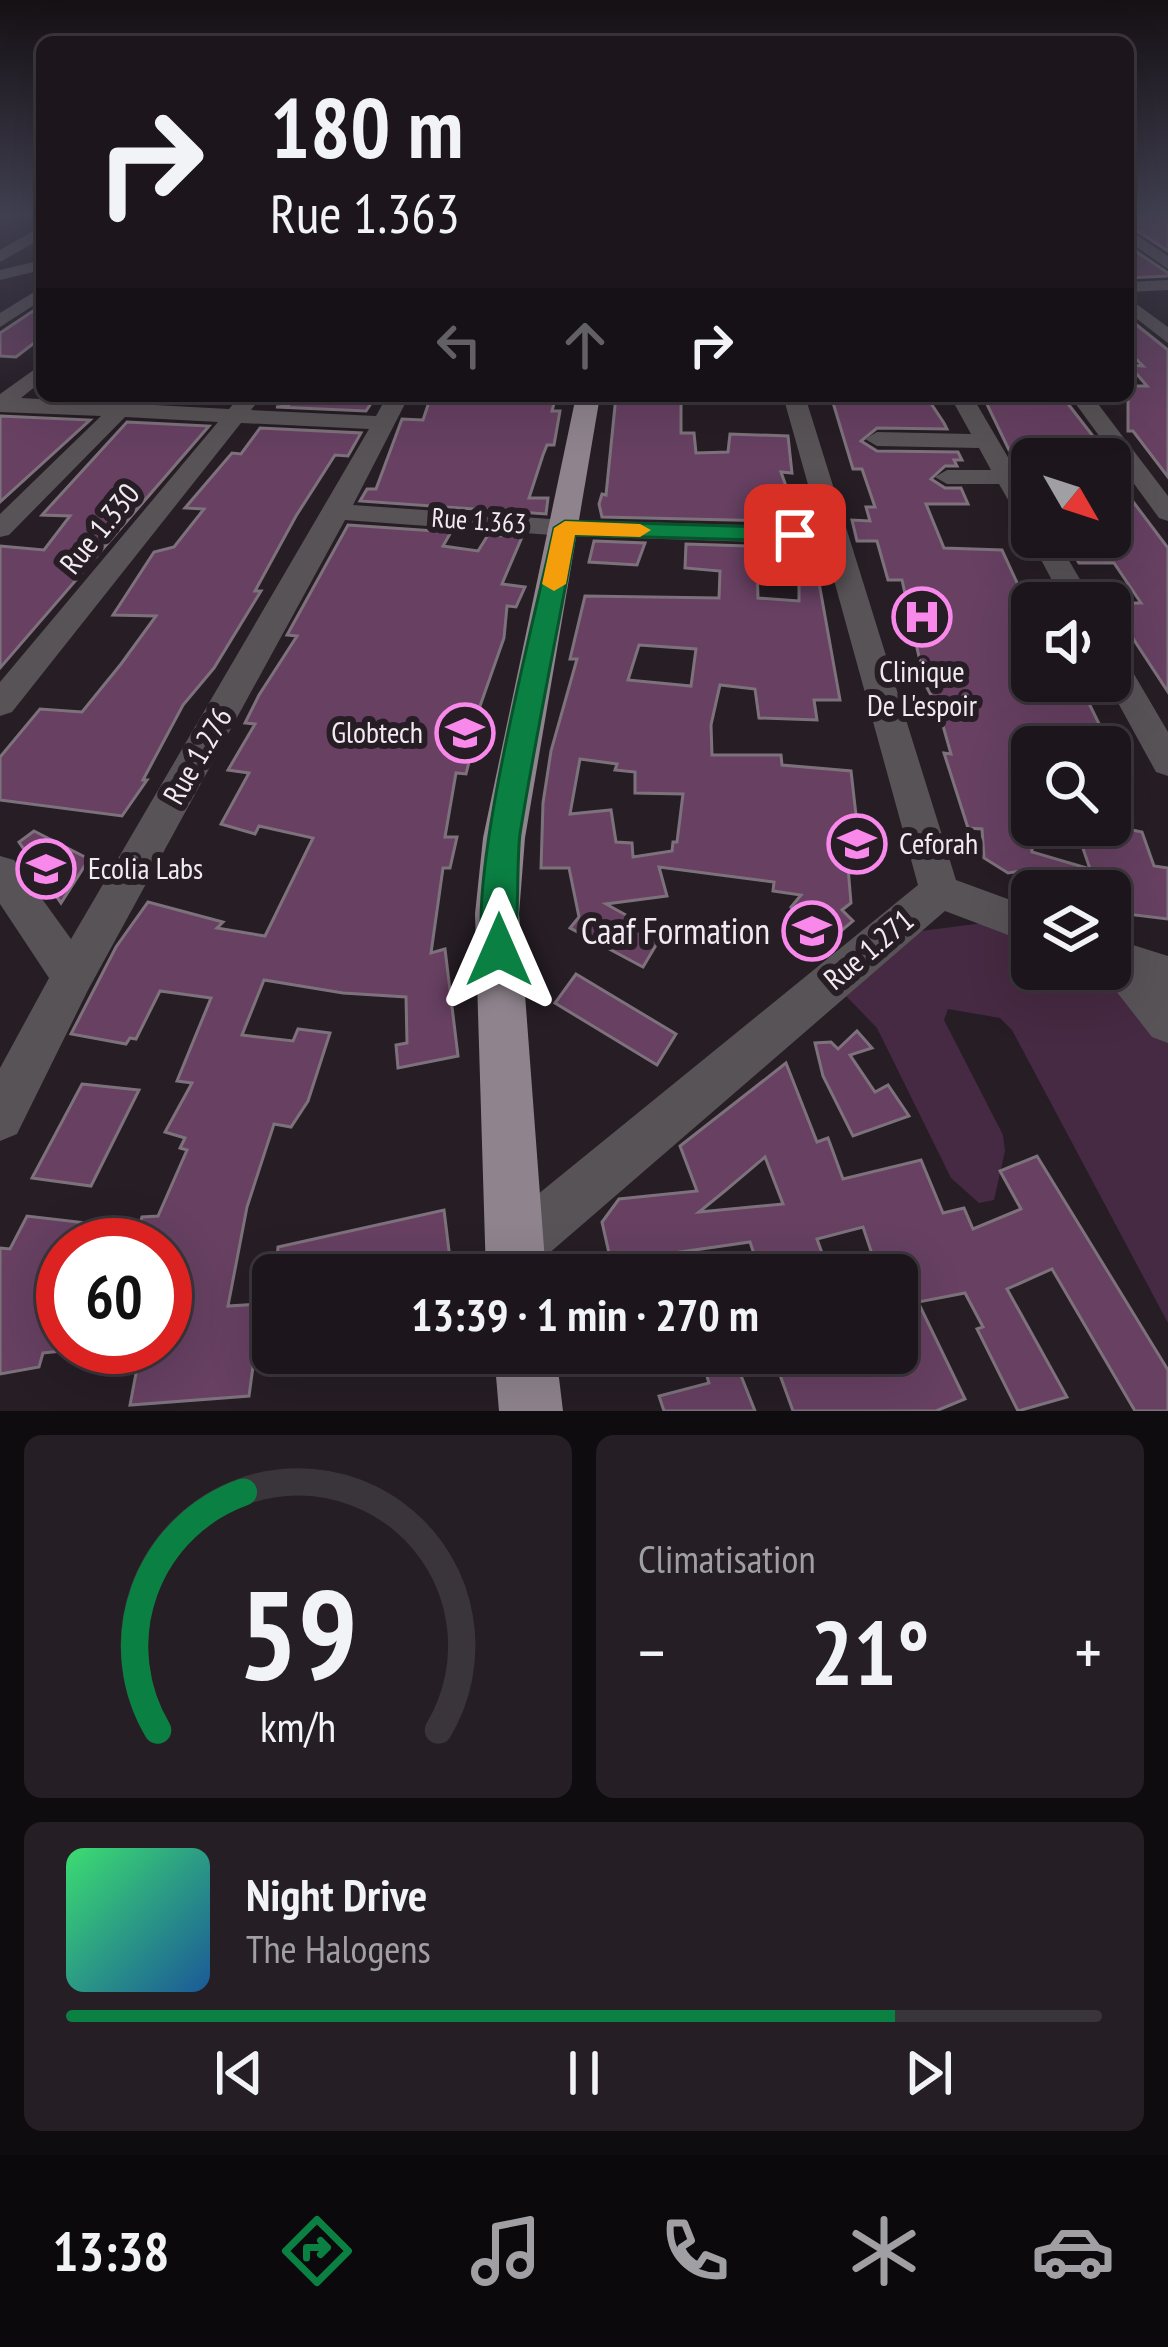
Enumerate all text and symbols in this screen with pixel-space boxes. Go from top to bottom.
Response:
text: 180 m [270,72,463,181]
icon: right [72,84,228,240]
text: Rue 1.363 [270,178,460,248]
icon: left [426,312,492,378]
icon: ahead [552,312,618,378]
icon: right [678,312,744,378]
north arrow [1011,438,1131,558]
map controls [1011,438,1131,990]
street label: Rue 1.330 [50,475,147,581]
pin [744,484,846,586]
street label: Rue 1.363 [431,500,528,540]
icon: arrive [762,502,828,568]
button: sound [1011,582,1131,702]
hospital icon: Clinique De L'espoir [891,586,953,648]
place label: Clinique De L'espoir [867,651,978,724]
street label: Rue 1.276 [153,700,240,811]
school or university icon: Globtech [434,702,496,764]
place label: Globtech [331,712,423,751]
button: search [1011,726,1131,846]
school or university icon: Ceforah [826,813,888,875]
place label: Ceforah [899,823,978,862]
school or university icon: Ecolia Labs [15,838,77,900]
place label: Ecolia Labs [88,848,203,887]
button: layers [1011,870,1131,990]
position arrow [436,887,562,1013]
school or university icon: Caaf Formation [781,900,843,962]
street label: Rue 1.271 [815,900,921,998]
place label: Caaf Formation [581,907,770,954]
speed limit sign: 60 [36,1218,192,1374]
text: 13:39 · 1 min · 270 m [411,1285,759,1343]
text: Climatisation [638,1533,816,1584]
text: 59 [238,1552,358,1713]
text: 21° [811,1593,929,1710]
text: − [638,1609,665,1694]
text: + [1075,1609,1102,1694]
text: km/h [260,1697,336,1753]
text: Night Drive [246,1865,427,1923]
text: The Halogens [246,1923,431,1974]
icon: previous [206,2040,272,2106]
icon: pause [551,2040,617,2106]
icon: next [896,2040,962,2106]
icon: directions [275,2209,359,2293]
icon: music [464,2209,548,2293]
icon: phone [653,2209,737,2293]
icon: climate [842,2209,926,2293]
icon: car [1031,2209,1115,2293]
text: 13:38 [53,2216,169,2286]

